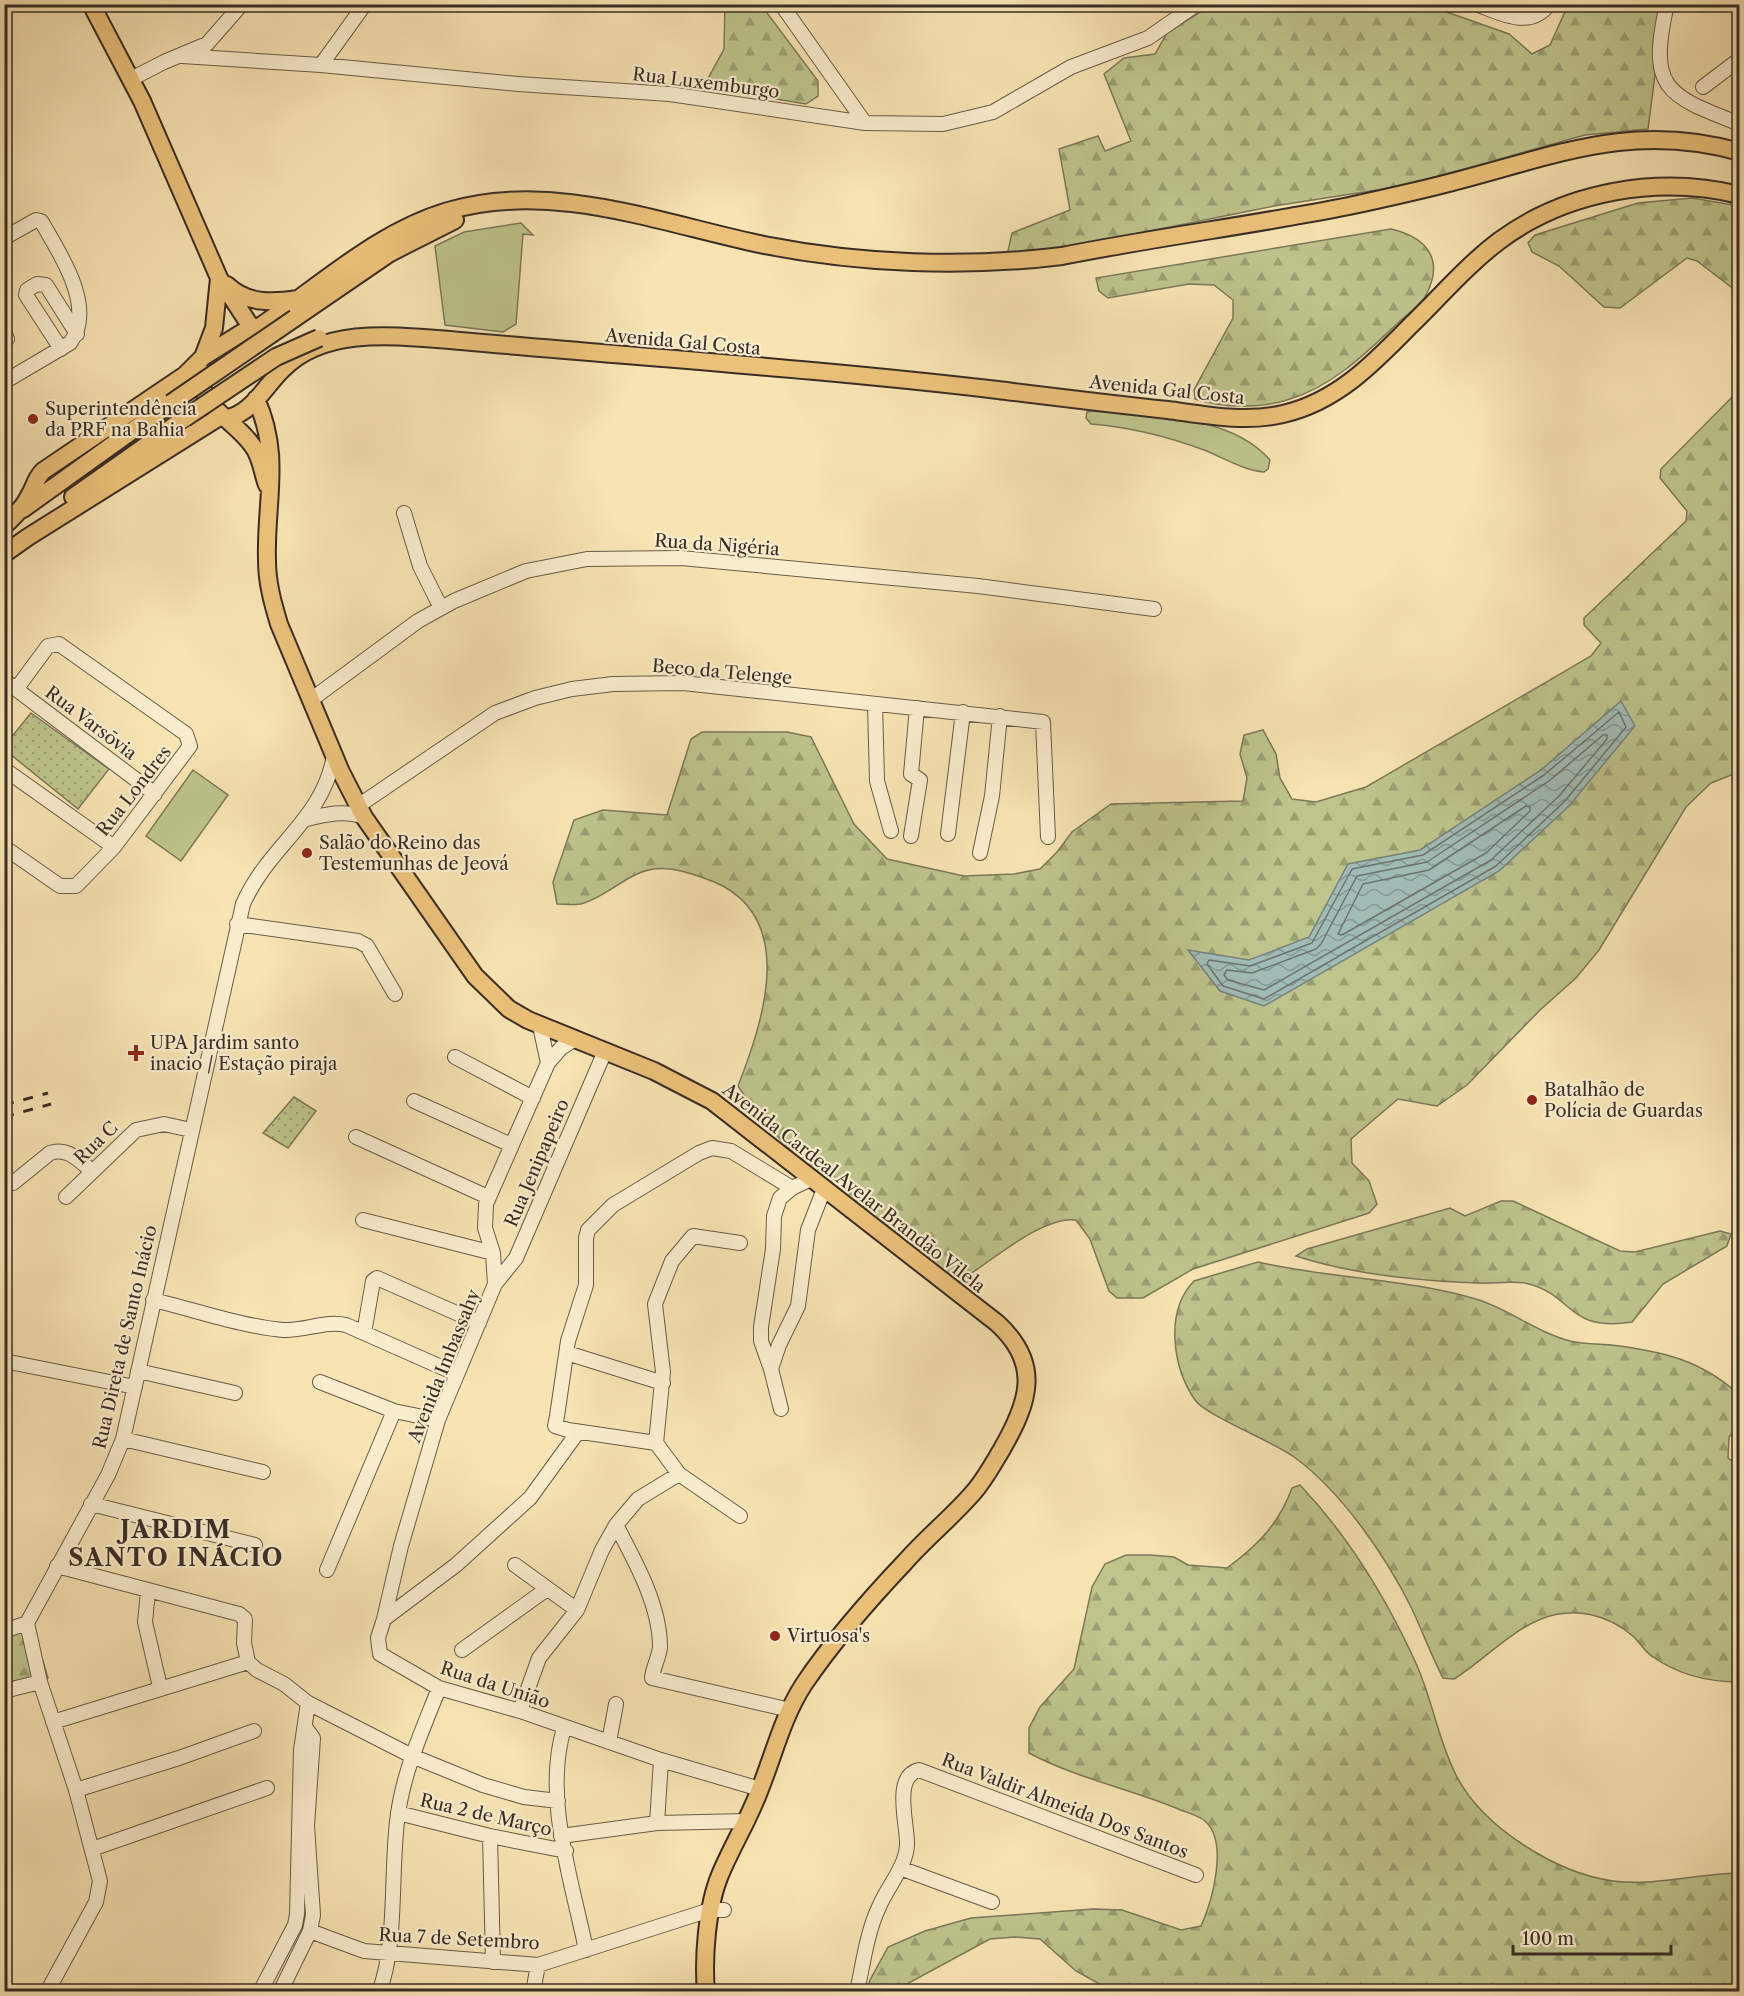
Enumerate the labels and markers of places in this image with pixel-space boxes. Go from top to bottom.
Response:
place label: Superintendência da PRF na Bahia [45,398,197,441]
marker: Superintendência da PRF na Bahia [26,412,40,426]
place label: Salão do Reino das Testemunhas de Jeová [319,832,509,875]
marker: Salão do Reino das Testemunhas de Jeová [300,846,314,860]
place label: UPA Jardim santo inacio / Estação piraja [150,1032,338,1075]
marker: UPA Jardim santo inacio / Estação piraja [127,1044,145,1062]
place label: Batalhão de Polícia de Guardas [1544,1079,1703,1122]
marker: Batalhão de Polícia de Guardas [1525,1093,1539,1107]
place label: Virtuosa's [786,1625,870,1647]
marker: Virtuosa's [768,1629,782,1643]

